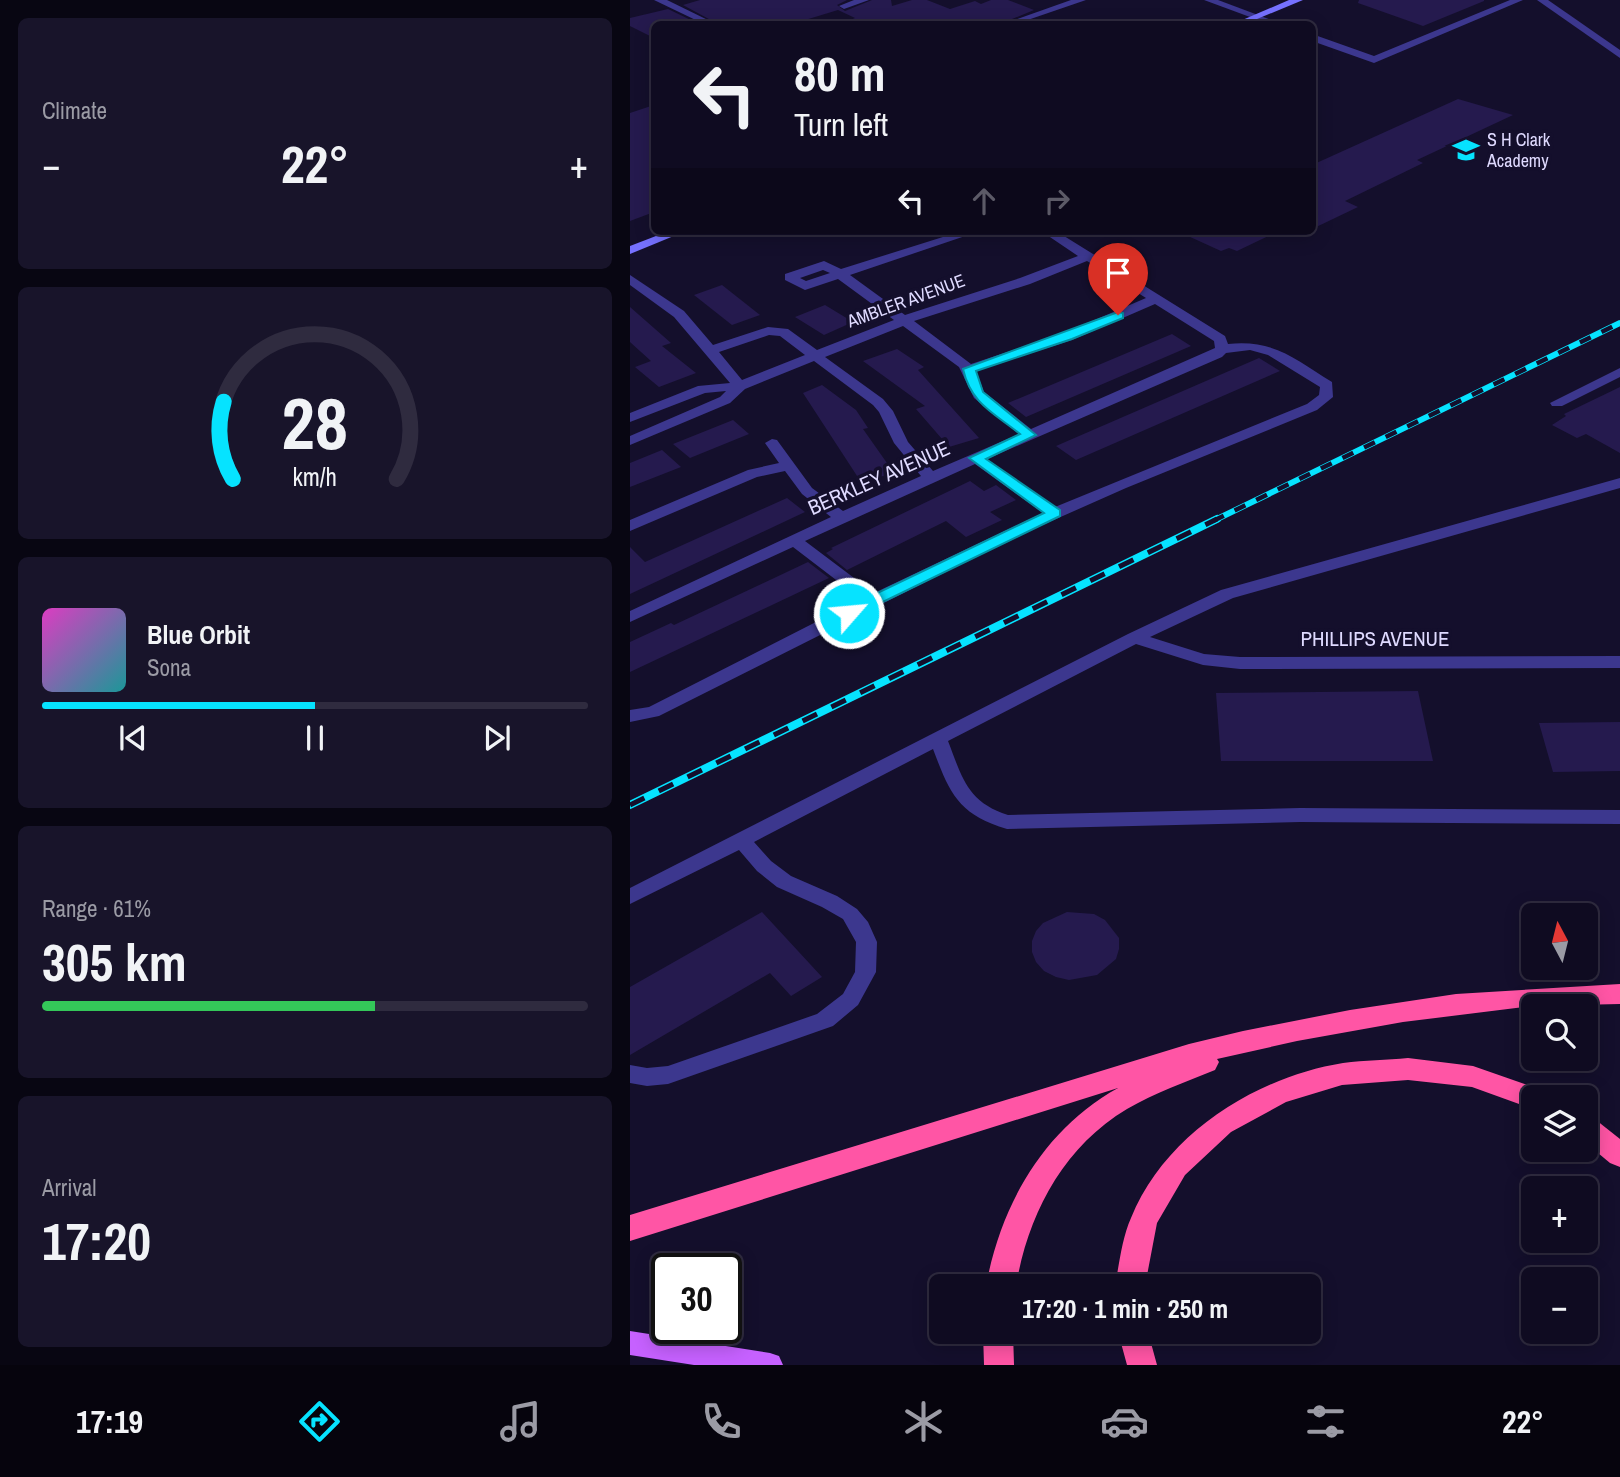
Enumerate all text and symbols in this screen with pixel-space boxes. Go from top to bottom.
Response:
text: 80 m [794,40,886,106]
icon: left [679,49,770,140]
text: Climate [42,95,107,126]
text: Turn left [794,103,888,146]
place label: S H Clark Academy [1486,127,1551,173]
text: 22° [281,129,349,199]
school or university icon: S H Clark Academy [1451,135,1481,165]
text: − [42,139,60,190]
text: + [570,139,588,190]
icon: left [892,182,930,220]
icon: ahead [965,182,1003,220]
icon: right [1038,182,1076,220]
pin [1088,243,1148,315]
icon: arrive [1099,254,1137,292]
street label: AMBLER AVENUE [843,268,968,334]
text: 28 [282,375,348,473]
street label: BERKLEY AVENUE [803,433,954,522]
text: km/h [293,460,337,494]
position arrow [812,576,886,650]
text: Blue Orbit [147,617,250,652]
street label: PHILLIPS AVENUE [1300,624,1450,653]
text: Sona [147,652,191,683]
icon: previous [114,719,152,757]
icon: pause [296,719,334,757]
icon: next [478,719,516,757]
text: Range · 61% [42,893,151,924]
north arrow [1521,903,1598,980]
map controls [1521,903,1598,1344]
text: 305 km [42,927,187,997]
button: search [1521,994,1598,1071]
button: layers [1521,1085,1598,1162]
text: Arrival [42,1172,97,1203]
button: + [1521,1176,1598,1253]
text: 17:20 [42,1206,151,1276]
speed limit sign: 30 [651,1253,742,1344]
button: − [1521,1267,1598,1344]
text: 17:20 · 1 min · 250 m [1022,1291,1228,1326]
icon: directions [295,1397,344,1446]
icon: music [496,1397,545,1446]
icon: phone [697,1397,746,1446]
icon: climate [899,1397,948,1446]
icon: car [1100,1397,1149,1446]
icon: filters [1301,1397,1350,1446]
text: 17:19 [76,1400,143,1443]
text: 22° [1502,1400,1544,1443]

